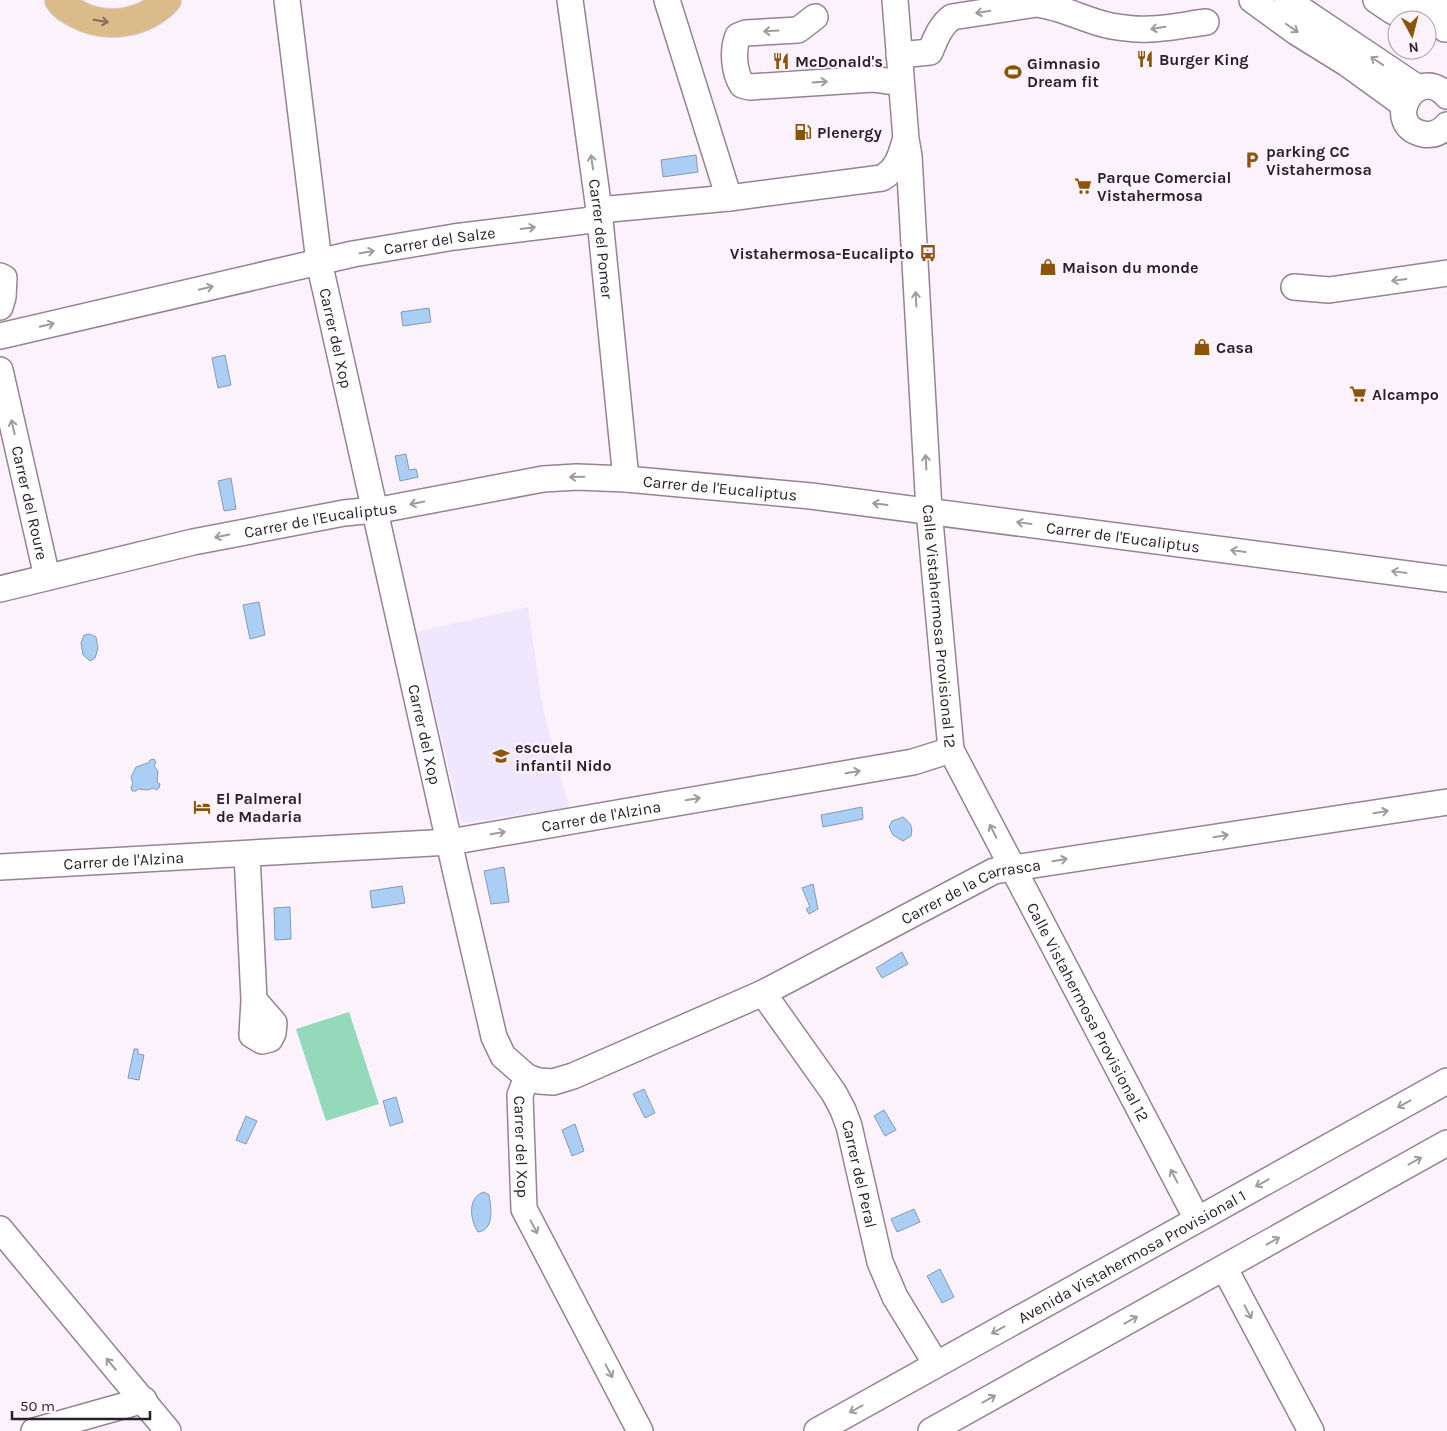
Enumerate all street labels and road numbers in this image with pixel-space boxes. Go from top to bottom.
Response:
street label: Carrer del Pomer [585,178,617,300]
street label: Carrer del Salze [382,222,496,258]
street label: Carrer del Xop [316,286,357,390]
street label: Carrer del Roure [8,444,52,561]
street label: Carrer de l'Eucaliptus [642,471,798,504]
street label: Carrer de l'Eucaliptus [242,497,398,542]
street label: Calle Vistahermosa Provisional 12 [919,504,960,749]
street label: Carrer de l'Eucaliptus [1045,517,1201,556]
street label: Carrer del Xop [404,682,445,786]
street label: Carrer de l'Alzina [540,796,662,836]
street label: Carrer de l'Alzina [63,847,185,873]
street label: Carrer de la Carrasca [897,855,1042,928]
street label: Calle Vistahermosa Provisional 12 [1023,899,1154,1125]
street label: Carrer del Xop [511,1095,533,1198]
street label: Carrer del Peral [838,1117,881,1230]
street label: Avenida Vistahermosa Provisional 1 [1015,1185,1249,1327]

